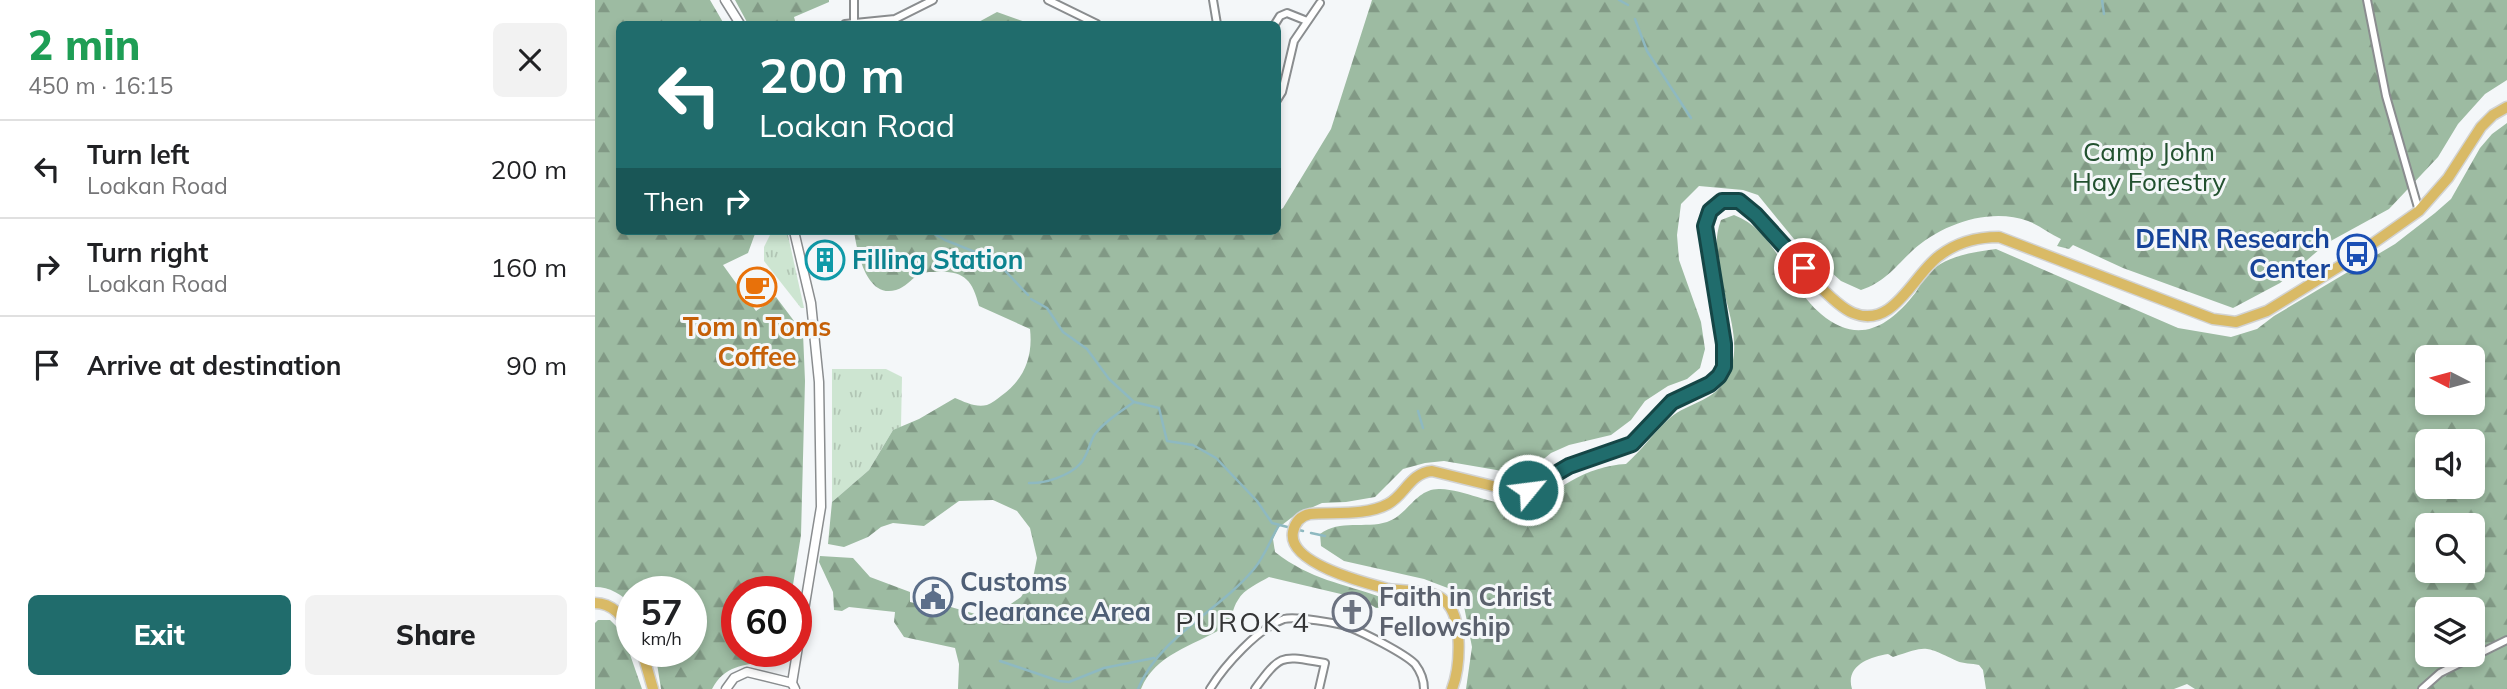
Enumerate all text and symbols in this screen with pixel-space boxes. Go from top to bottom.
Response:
text: 2 min [28,18,141,71]
button: close [493,23,567,97]
text: 200 m [759,44,905,105]
icon: left [644,49,735,140]
text: 450 m · 16:15 [28,71,173,100]
text: Loakan Road [759,105,955,145]
park label: Camp John Hay Forestry [2072,135,2226,198]
text: Turn left [87,138,189,171]
icon: left [28,150,66,188]
text: 200 m [491,153,567,186]
text: Loakan Road [87,171,228,200]
icon: right [718,182,756,220]
text: Then [644,185,704,218]
place label: DENR Research Center [2135,222,2331,285]
bus stop icon: DENR Research Center [2336,233,2378,275]
text: Turn right [87,236,208,269]
pin [1774,238,1834,298]
building icon: Filling Station [804,239,846,281]
place label: Filling Station [852,243,1023,276]
icon: right [28,248,66,286]
icon: arrive [1785,249,1823,287]
text: 160 m [491,251,567,284]
cafe icon: Tom n Toms Coffee [736,266,778,308]
text: Loakan Road [87,269,228,298]
place label: Tom n Toms Coffee [683,310,831,373]
north arrow [2415,345,2485,415]
map controls [2415,345,2485,667]
icon: arrive [28,346,66,384]
text: Arrive at destination [87,349,342,382]
text: 90 m [506,349,567,382]
button: sound [2415,429,2485,499]
position arrow [1491,453,1565,527]
button: search [2415,513,2485,583]
place label: Customs Clearance Area [960,565,1151,628]
speed limit sign: 60 [721,576,812,667]
public building icon: Customs Clearance Area [912,576,954,618]
place label: Faith in Christ Fellowship [1379,580,1552,643]
text: 57 [640,590,683,634]
church icon: Faith in Christ Fellowship [1331,591,1373,633]
button: Exit [28,595,291,675]
button: Share [305,595,567,675]
button: layers [2415,597,2485,667]
district label: PUROK 4 [1175,604,1311,639]
text: km/h [641,627,682,650]

